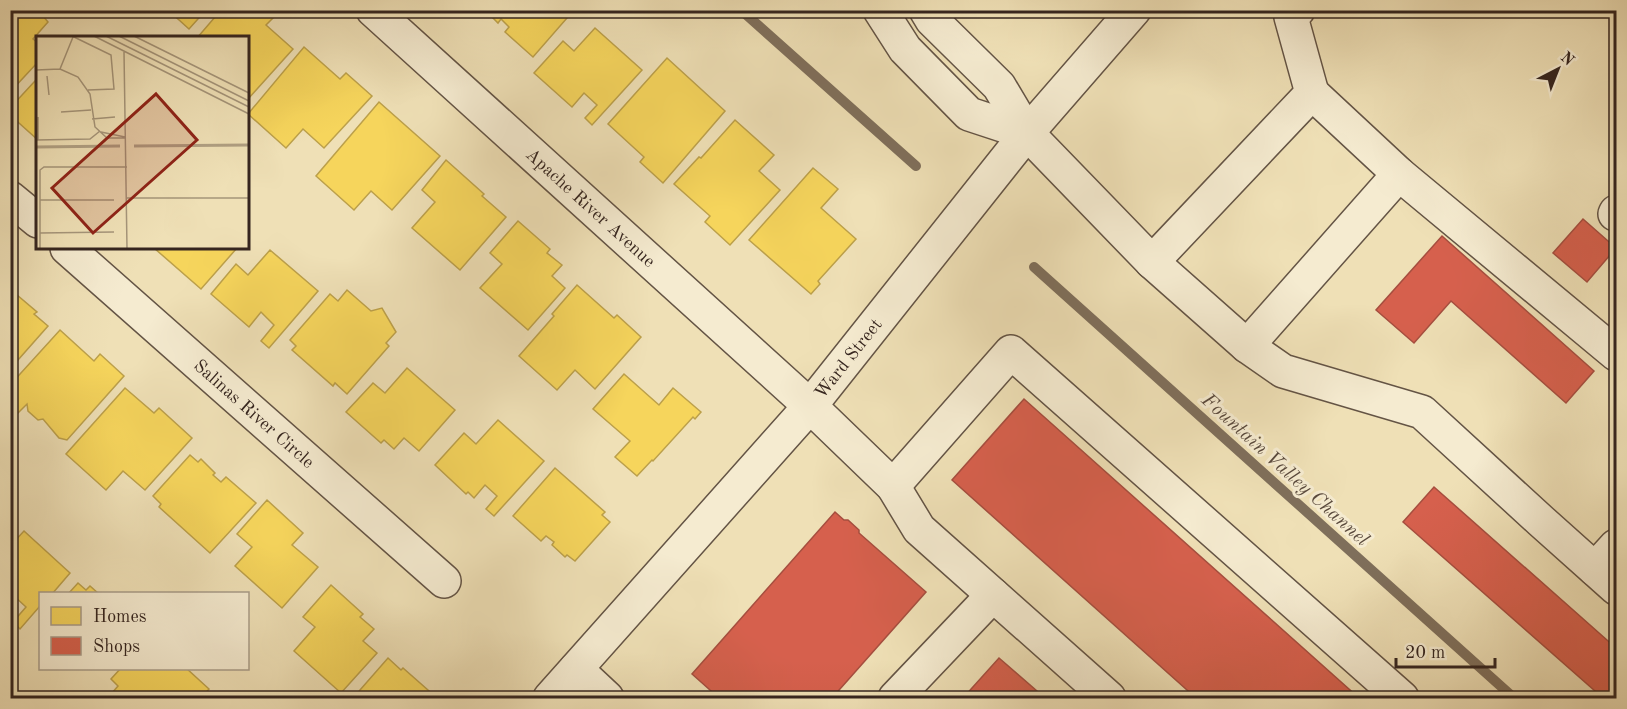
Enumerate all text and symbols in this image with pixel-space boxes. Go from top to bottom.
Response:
inset map [36,36,249,249]
north arrow [1528,39,1588,99]
text: N [1557,49,1577,70]
street label: Apache River Avenue [522,145,658,271]
street label: Ward Street [812,316,886,402]
street label: Salinas River Circle [190,357,317,472]
water label: Fountain Valley Channel [1196,390,1372,551]
legend [39,592,249,670]
text: Homes [93,608,147,626]
scale bar [1396,631,1495,669]
text: Shops [93,638,140,656]
text: 20 m [1405,644,1445,662]

